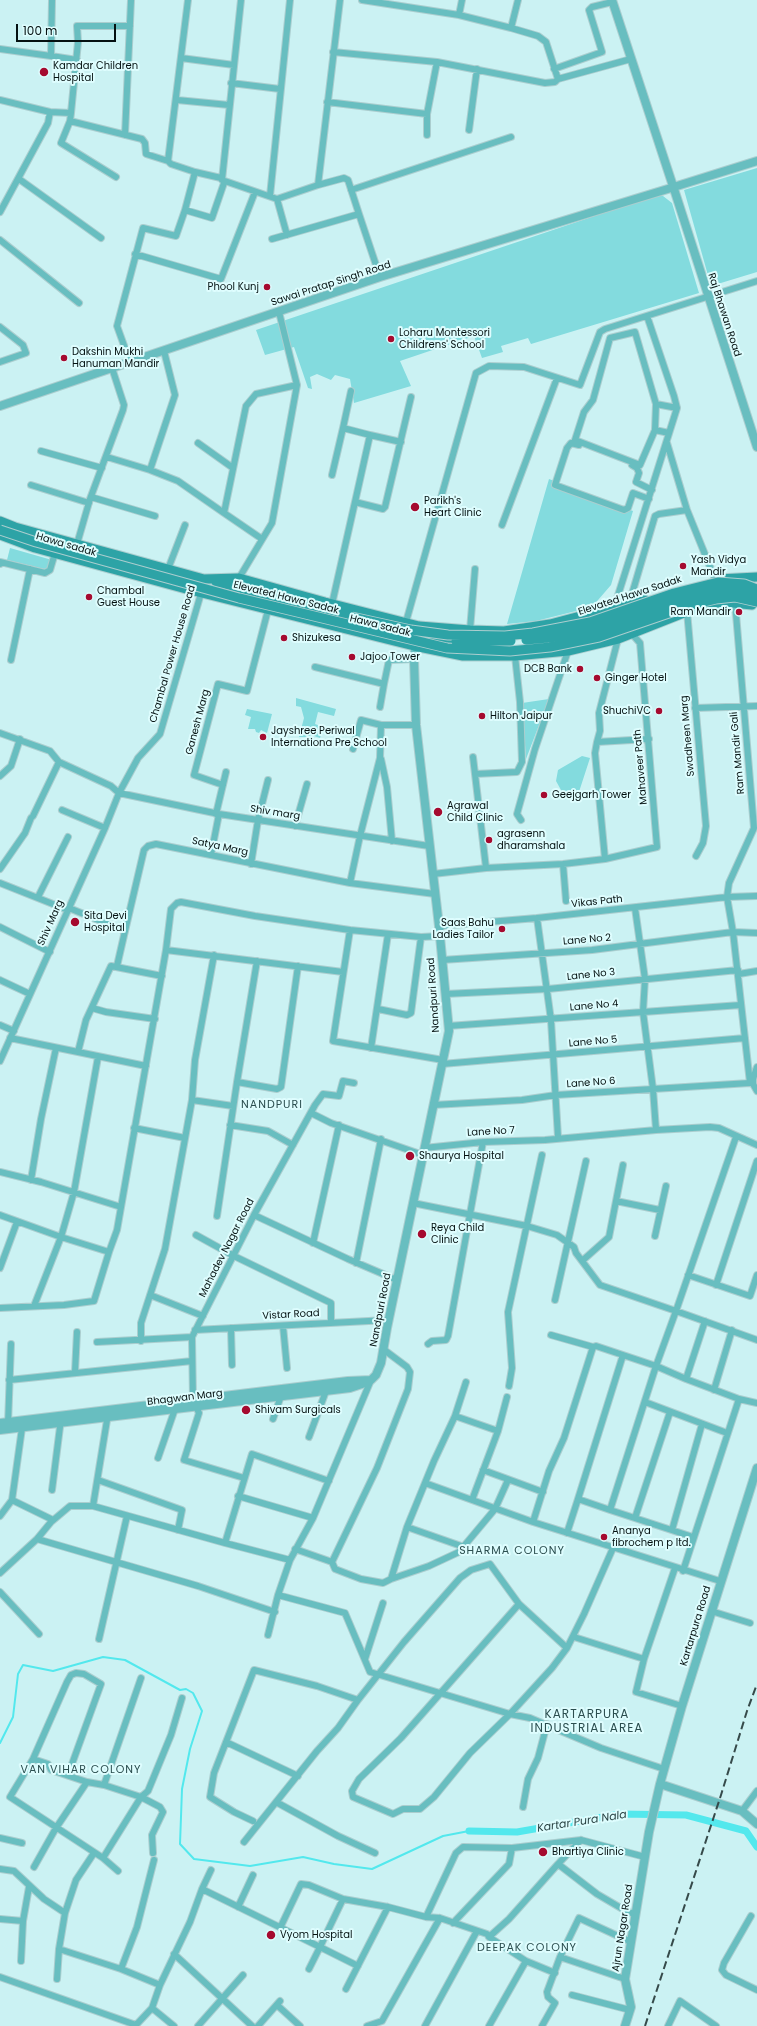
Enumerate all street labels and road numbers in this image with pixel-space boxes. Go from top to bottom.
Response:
street label: Sawai Pratap Singh Road [270,259,392,309]
street label: Raj Bhawan Road [705,272,743,358]
street label: Hawa sadak [35,531,97,559]
street label: Elevated Hawa Sadak [577,574,683,618]
street label: Elevated Hawa Sadak [232,579,340,617]
street label: Chambal Power House Road [148,584,198,724]
street label: Hawa sadak [348,613,412,639]
street label: Ganesh Marg [183,688,213,756]
street label: Swadheen Marg [678,695,698,777]
street label: Ram Mandir Gali [728,711,748,795]
street label: Mahaveer Path [632,729,650,805]
street label: Shiv marg [249,803,301,823]
street label: Satya Marg [191,835,249,859]
street label: Vikas Path [571,893,623,911]
street label: Shiv Marg [36,898,66,948]
street label: Lane No 2 [562,932,612,948]
street label: Nandpuri Road [425,957,443,1033]
street label: Lane No 3 [566,967,616,983]
street label: Lane No 4 [569,998,619,1014]
street label: Lane No 5 [568,1034,618,1050]
street label: Lane No 6 [566,1075,616,1091]
street label: Lane No 7 [467,1125,515,1139]
street label: Mahadev Nagar Road [197,1197,257,1299]
street label: Nandpuri Road [368,1272,394,1348]
street label: Vistar Road [262,1308,320,1322]
street label: Bhagwan Marg [147,1387,223,1409]
street label: Kartarpura Road [678,1585,714,1667]
street label: Ajrun Nagar Road [610,1884,636,1972]

